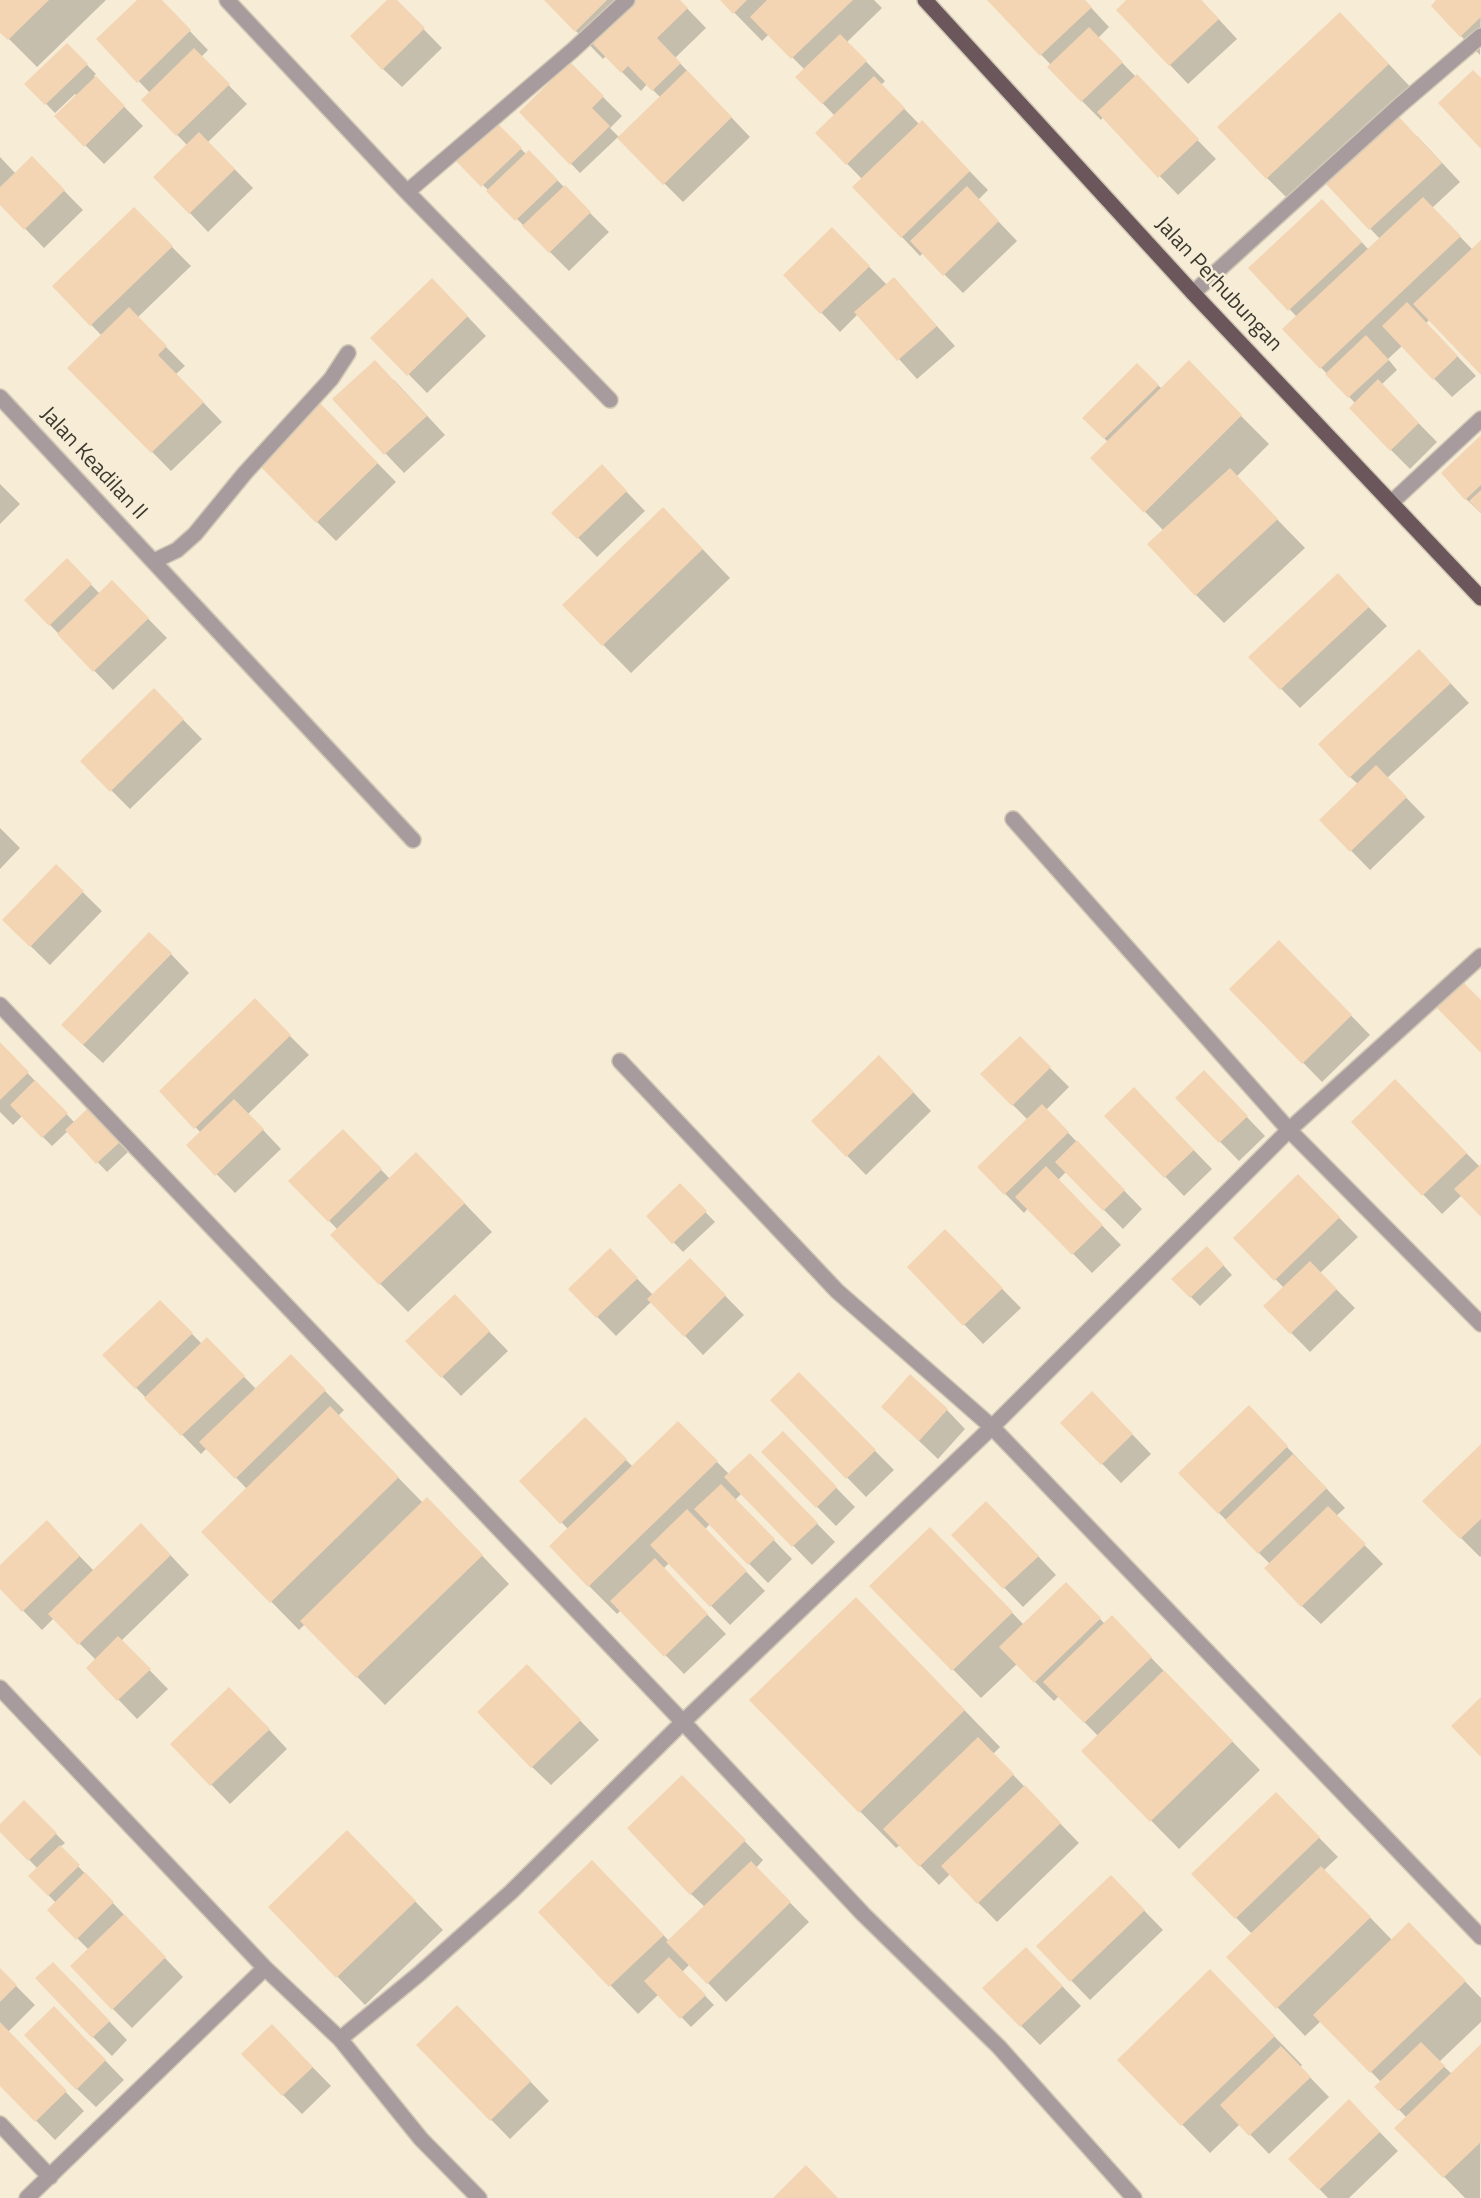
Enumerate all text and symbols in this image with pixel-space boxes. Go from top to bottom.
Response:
street label: Jalan Perhubungan [1149,212,1287,358]
street label: Jalan Keadilan II [34,402,152,526]

